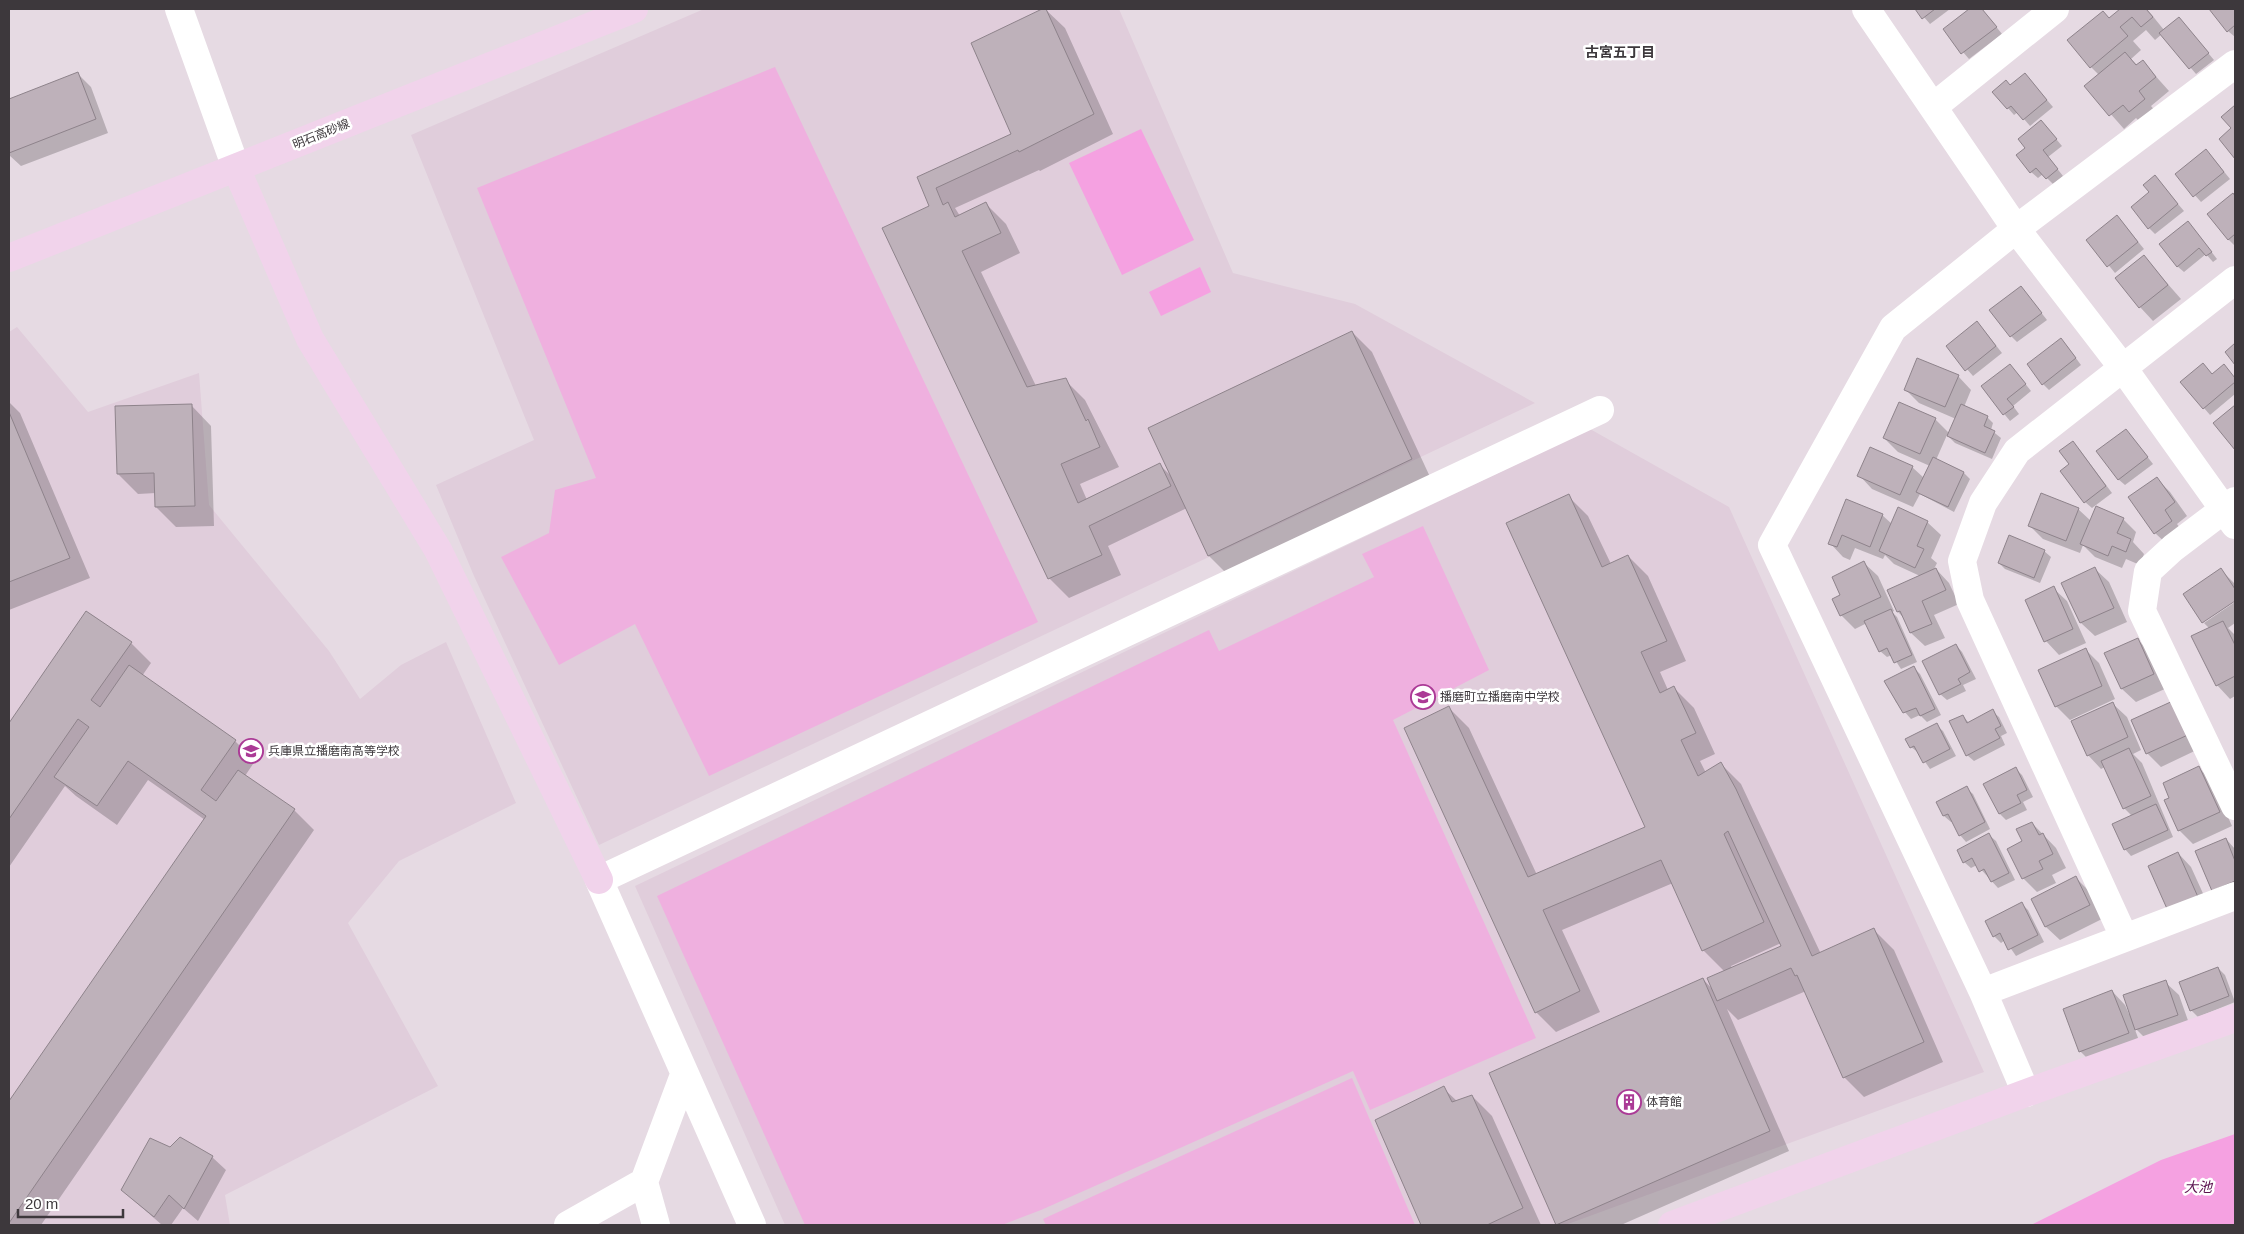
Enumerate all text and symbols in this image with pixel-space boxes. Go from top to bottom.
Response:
district label: 古宮五丁目 [1585,44,1655,60]
street label: 明石高砂線 [291,116,351,152]
school or university icon: 播磨町立播磨南中学校 [1410,684,1436,710]
place label: 播磨町立播磨南中学校 [1440,690,1560,704]
school or university icon: 兵庫県立播磨南高等学校 [238,738,264,764]
place label: 兵庫県立播磨南高等学校 [268,744,400,758]
building icon: 体育館 [1616,1089,1642,1115]
place label: 体育館 [1646,1095,1682,1109]
water label: 大池 [2184,1179,2214,1195]
scale bar [18,1186,122,1218]
text: 20 m [25,1195,58,1212]

